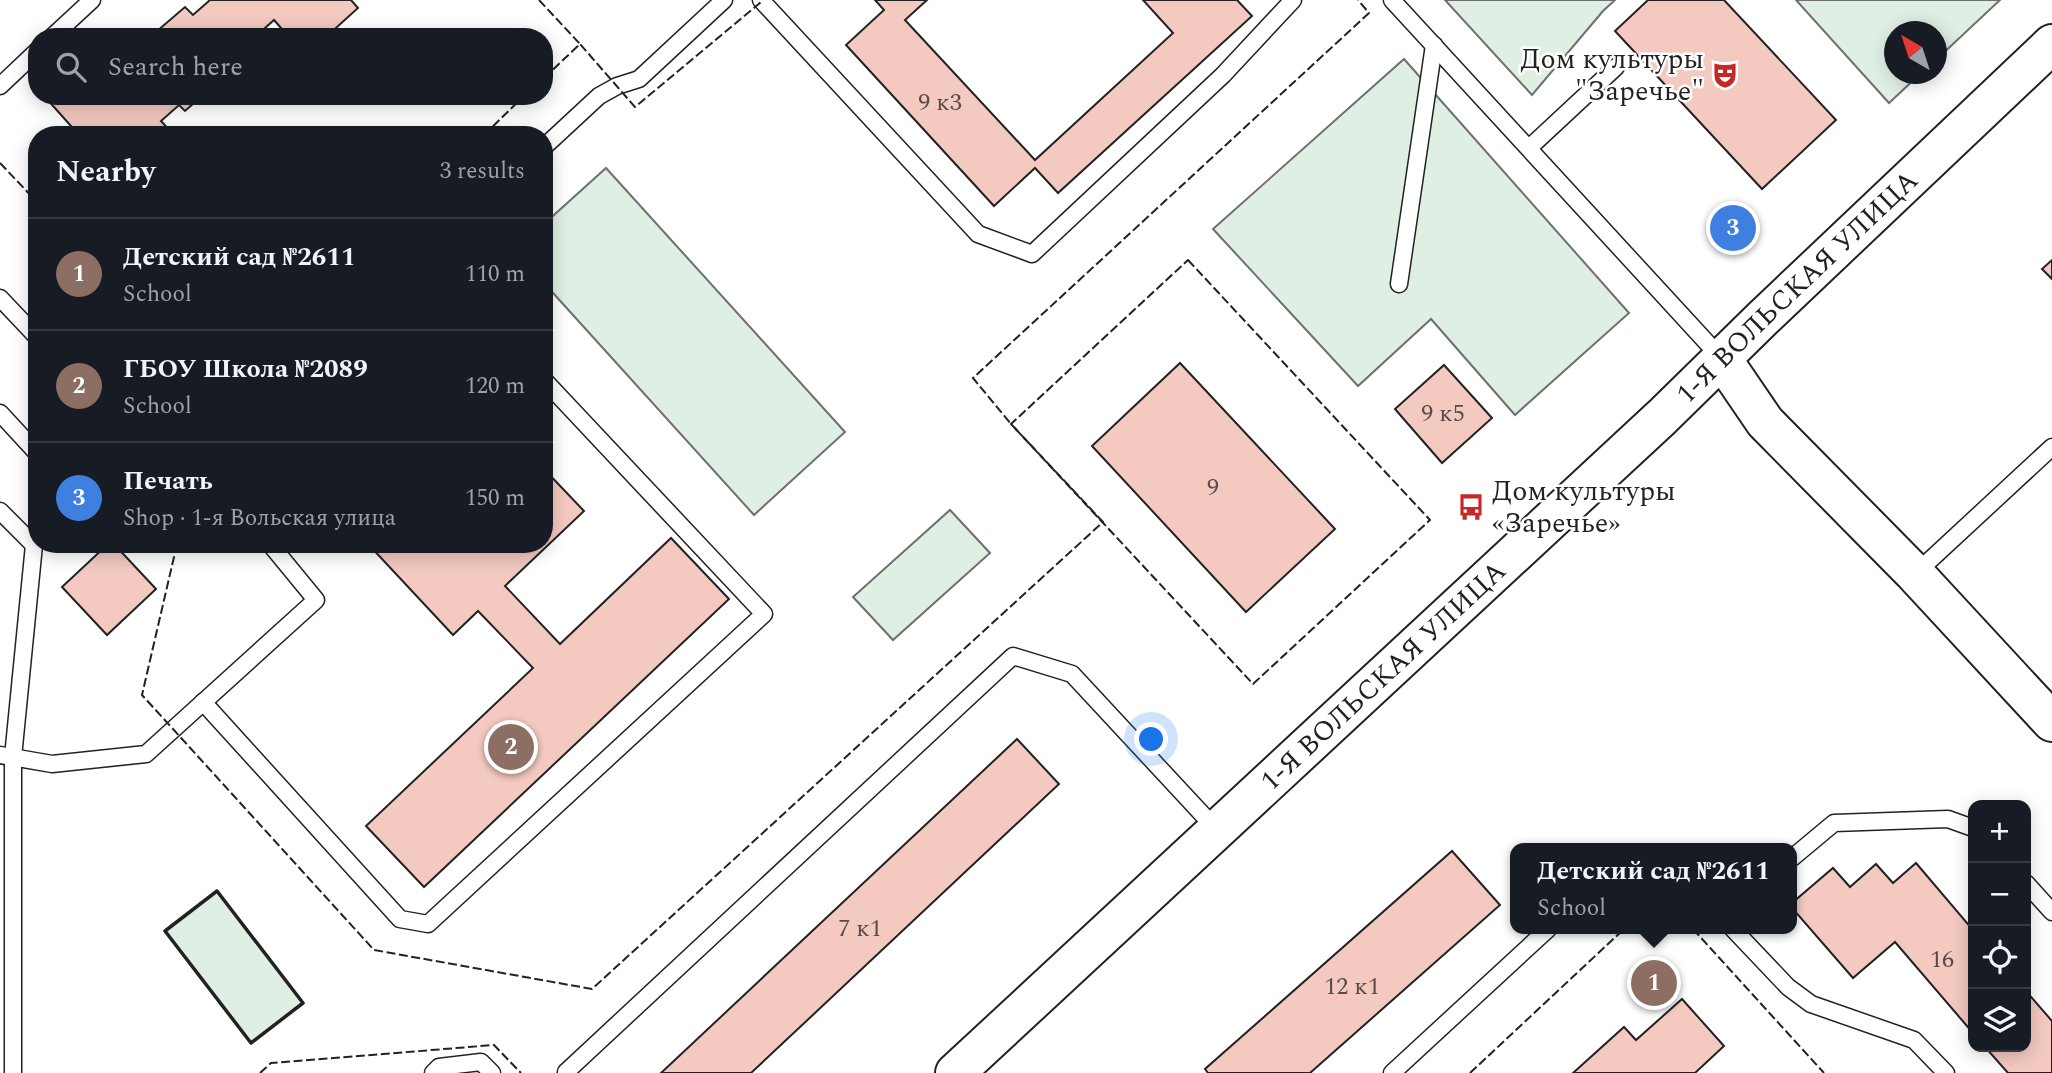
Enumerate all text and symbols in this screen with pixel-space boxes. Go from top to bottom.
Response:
north arrow [1884,21,1947,84]
search box [28,28,553,105]
place label: Дом культуры "Заречье" [1520,38,1704,113]
text: Search here [108,47,243,87]
icon: search [52,48,90,86]
theatre icon: Дом культуры "Заречье" [1710,60,1740,90]
house number: 9 к3 [918,85,962,121]
text: Nearby [56,149,155,195]
text: 3 results [440,154,525,189]
street label: 1-Я ВОЛЬСКАЯ УЛИЦА [1666,160,1928,414]
pin: 3 [1710,202,1756,254]
text: Детский сад №2611 [123,237,356,277]
text: 1 [73,257,85,292]
text: 110 m [465,257,525,292]
text: School [123,277,192,312]
text: ГБОУ Школа №2089 [123,349,368,389]
text: 2 [73,369,85,404]
text: 120 m [465,369,525,404]
text: School [123,389,192,424]
house number: 9 к5 [1421,396,1465,432]
text: Печать [123,461,213,501]
house number: 9 [1207,470,1219,506]
place label: Дом культуры «Заречье» [1492,470,1676,545]
text: 3 [73,481,85,516]
text: 150 m [465,481,525,516]
bus stop icon: Дом культуры «Заречье» [1456,492,1486,522]
text: Shop · 1-я Вольская улица [123,501,396,536]
street label: 1-Я ВОЛЬСКАЯ УЛИЦА [1250,550,1516,801]
pin: 2 [488,721,534,773]
your location [1134,722,1168,756]
map controls [1968,800,2031,1052]
button: + [1968,800,2031,863]
popup [1510,843,1797,934]
text: Детский сад №2611 [1537,851,1770,891]
button: − [1968,863,2031,926]
text: School [1537,891,1606,926]
house number: 7 к1 [838,911,882,947]
button: locate [1968,926,2031,989]
house number: 16 [1930,942,1954,978]
pin: 1 [1631,957,1677,1009]
house number: 12 к1 [1324,969,1380,1005]
button: layers [1968,989,2031,1052]

